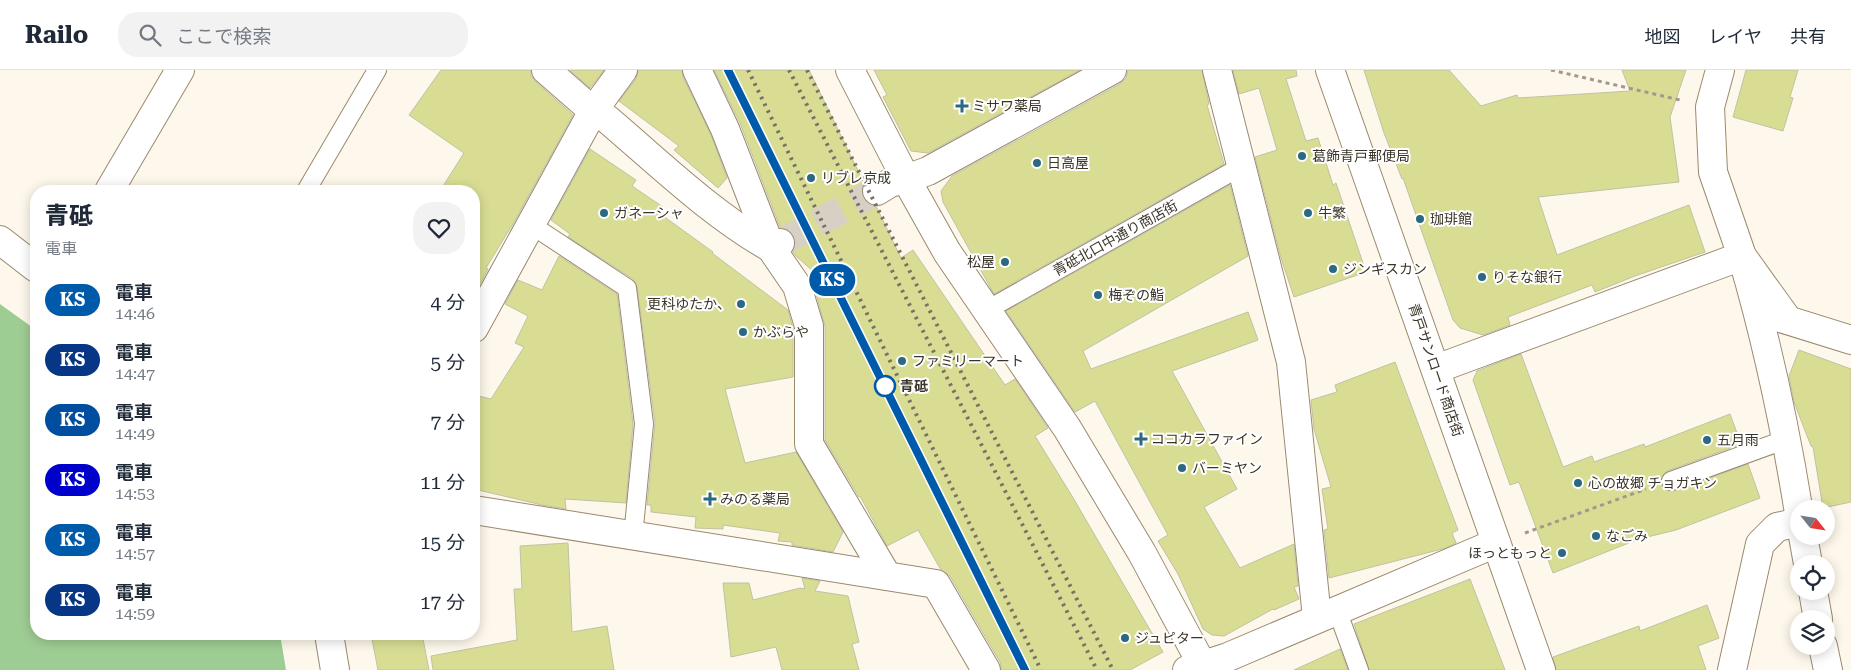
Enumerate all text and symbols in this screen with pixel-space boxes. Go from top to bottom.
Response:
search box [118,12,468,57]
text: Railo [25,21,88,49]
icon: search [136,21,164,49]
text: ここで検索 [176,25,271,48]
text: 地図 [1645,26,1681,47]
text: レイヤ [1709,26,1762,47]
text: 共有 [1790,26,1826,47]
place label: ミサワ薬局 [972,98,1042,114]
marker: ミサワ薬局 [956,100,968,112]
place label: 葛飾青戸郵便局 [1312,148,1410,164]
marker: 葛飾青戸郵便局 [1296,150,1308,162]
place label: 日高屋 [1047,155,1089,171]
marker: 日高屋 [1031,157,1043,169]
place label: リブレ京成 [821,170,891,186]
marker: リブレ京成 [805,172,817,184]
street label: 青砥北口中通り商店街 [1050,197,1180,279]
text: 青砥 [45,202,93,230]
button: heart [413,202,465,254]
place label: ガネーシャ [614,205,684,221]
place label: 牛繁 [1318,205,1346,221]
marker: ガネーシャ [598,207,610,219]
marker: 牛繁 [1302,207,1314,219]
place label: 珈琲館 [1430,211,1472,227]
marker: 珈琲館 [1414,213,1426,225]
text: 電車 [45,239,77,258]
place label: 松屋 [967,254,995,270]
marker: 松屋 [999,256,1011,268]
place label: ジンギスカン [1343,261,1427,277]
marker: ジンギスカン [1327,263,1339,275]
line badge: KS [810,264,854,296]
text: KS [819,269,845,290]
place label: りそな銀行 [1492,269,1562,285]
marker: りそな銀行 [1476,271,1488,283]
text: 電車 [115,281,153,304]
place label: 梅ぞの鮨 [1108,287,1164,303]
text: KS [60,289,85,310]
marker: 梅ぞの鮨 [1092,289,1104,301]
text: 4 分 [431,291,465,314]
place label: 更科ゆたか、 [647,296,731,312]
marker: 更科ゆたか、 [735,298,747,310]
street label: 青戸サンロード商店街 [1406,301,1466,439]
text: 14:46 [115,304,155,323]
place label: かぶらや [753,324,809,340]
marker: かぶらや [737,326,749,338]
text: 電車 [115,341,153,364]
text: KS [60,349,85,370]
text: 5 分 [431,351,465,374]
place label: ファミリーマート [912,353,1024,369]
marker: ファミリーマート [896,355,908,367]
text: 14:47 [115,364,155,383]
marker: 青砥 [874,375,896,397]
place label: 青砥 [900,378,928,394]
text: 電車 [115,401,153,424]
text: KS [60,409,85,430]
text: 7 分 [431,411,465,434]
text: 14:49 [115,424,155,443]
place label: ココカラファイン [1151,431,1263,447]
place label: 五月雨 [1717,432,1759,448]
marker: ココカラファイン [1135,433,1147,445]
marker: 五月雨 [1701,434,1713,446]
place label: バーミヤン [1192,460,1262,476]
text: 電車 [115,461,153,484]
marker: バーミヤン [1176,462,1188,474]
text: KS [60,469,85,490]
text: 11 分 [420,471,465,494]
place label: 心の故郷 チョガキン [1588,475,1717,491]
marker: 心の故郷 チョガキン [1572,477,1584,489]
text: 14:53 [115,484,155,503]
place label: みのる薬局 [720,491,790,507]
marker: みのる薬局 [704,493,716,505]
north arrow [1790,500,1835,545]
map controls [1790,500,1835,655]
text: 電車 [115,521,153,544]
place label: なごみ [1606,528,1648,544]
text: KS [60,529,85,550]
marker: なごみ [1590,530,1602,542]
text: 15 分 [420,531,465,554]
text: 14:57 [115,544,155,563]
place label: ほっともっと [1468,545,1552,561]
marker: ほっともっと [1556,547,1568,559]
button: locate [1790,555,1835,600]
text: 電車 [115,581,153,604]
text: KS [60,589,85,610]
text: 17 分 [420,591,465,614]
text: 14:59 [115,604,155,623]
button: layers [1790,610,1835,655]
place label: ジュピター [1135,630,1204,646]
marker: ジュピター [1119,632,1131,644]

